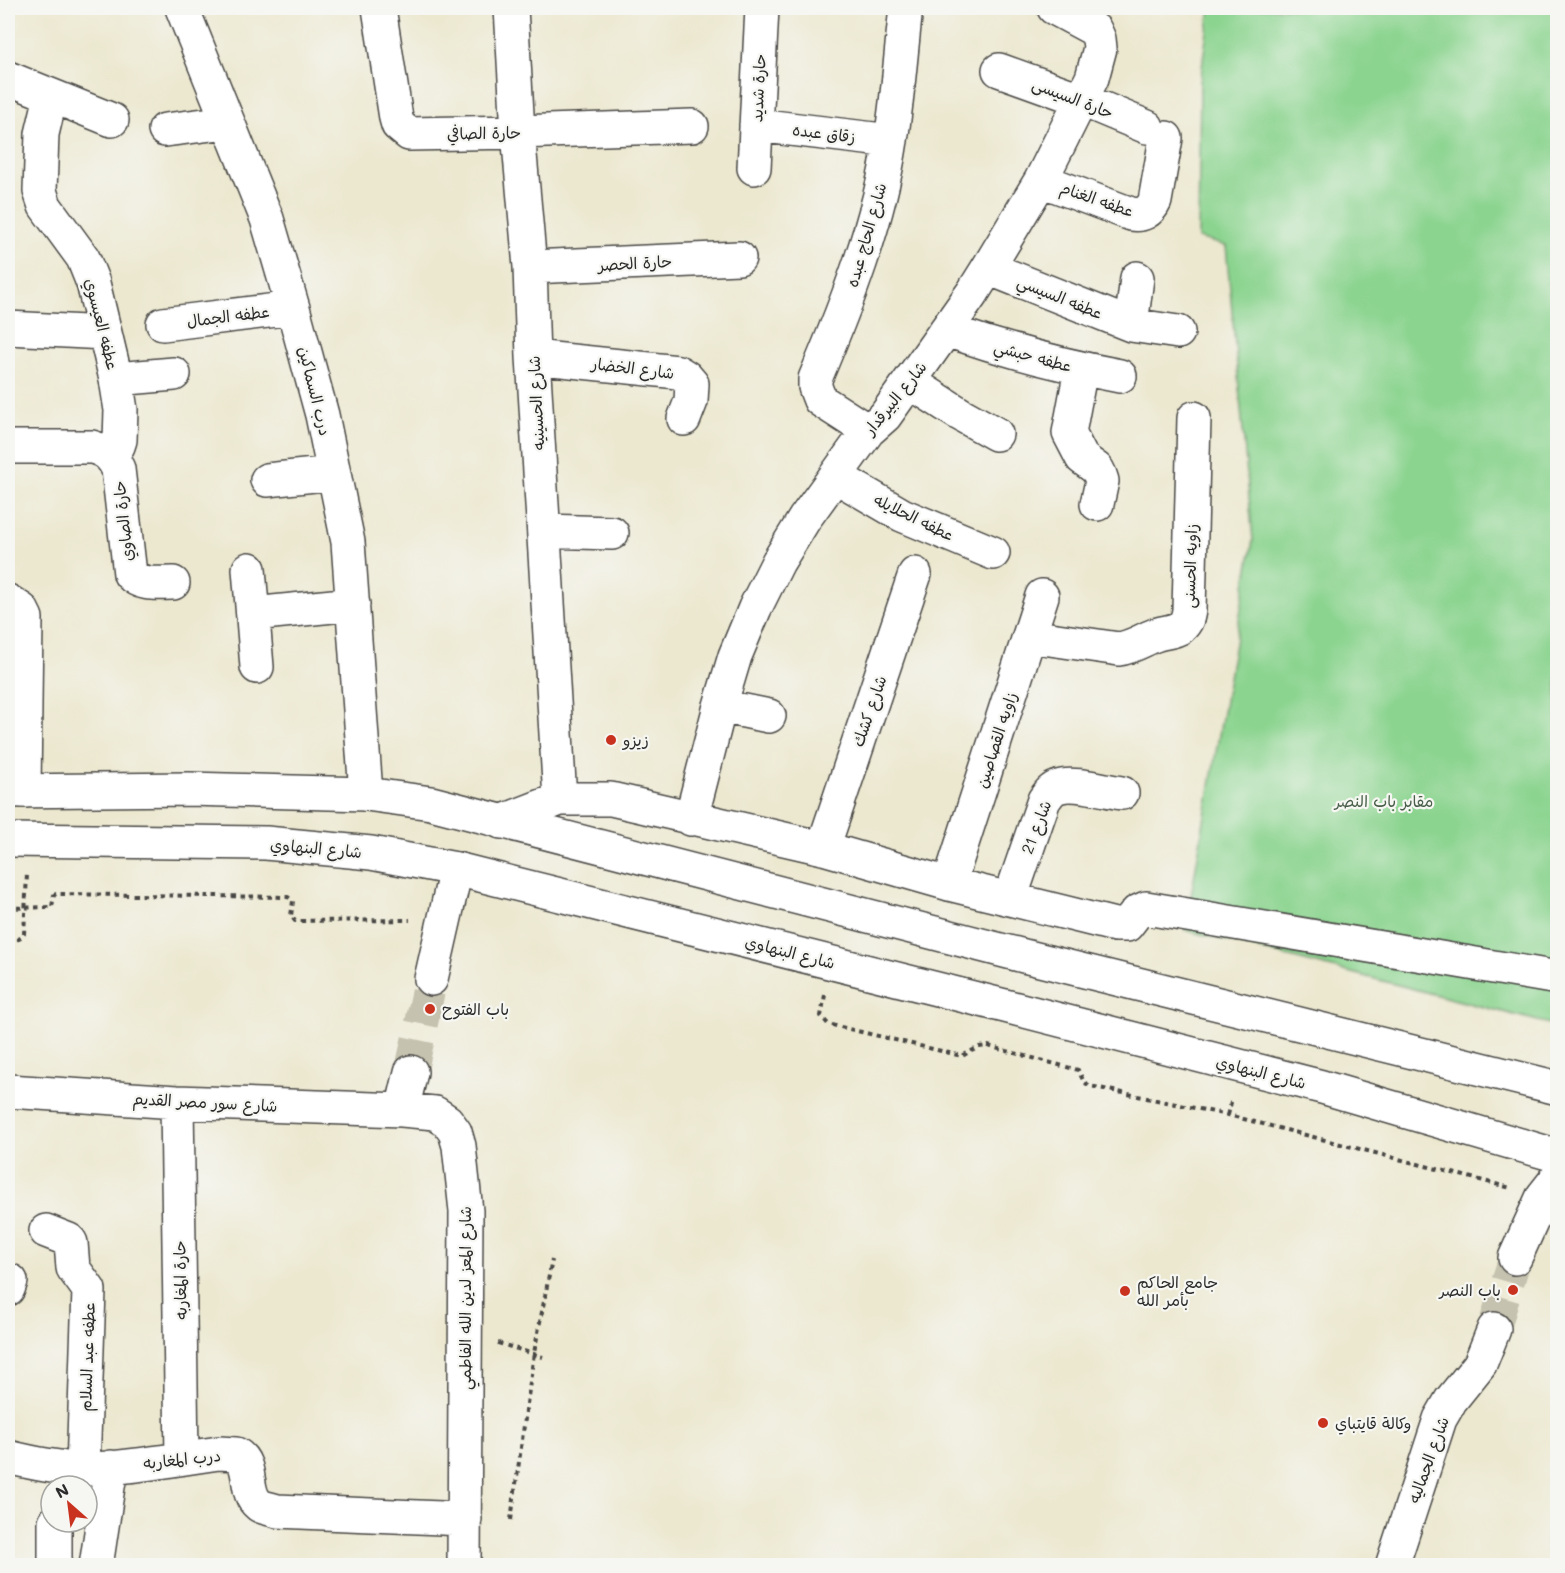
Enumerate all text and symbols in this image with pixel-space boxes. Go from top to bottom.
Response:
street label: حارة شديد [745,53,770,123]
street label: حارة السيسى [1029,72,1117,124]
street label: زقاق عبده [791,118,857,147]
street label: حارة الصافي [447,121,521,146]
street label: عطفه الغنام [1057,176,1137,224]
street label: شارع الحاج عبده [841,180,892,290]
street label: حارة الحصر [595,250,673,275]
street label: عطفه السيسي [1013,270,1106,328]
street label: عطفه العيسوي [79,276,124,372]
street label: عطفه الجمال [185,300,271,331]
street label: عطفه حبشي [991,335,1074,381]
street label: درب السماكين [294,344,337,438]
street label: شارع الخضار [588,352,676,385]
street label: شارع الحسينيه [523,355,550,451]
street label: شارع البيرقدار [857,357,932,442]
street label: حارة الصاوي [108,479,139,562]
street label: عطفه الحلايله [871,488,958,545]
street label: زاويه الحسنى [1178,523,1202,609]
street label: شارع كشك [847,672,892,750]
street label: زاويه القصاصين [970,689,1021,791]
place label: زيزو [621,729,649,750]
marker: زيزو [604,733,618,747]
park label: مقابر باب النصر [1333,790,1433,811]
street label: شارع 21 [1016,797,1057,857]
street label: شارع البنهاوي [269,833,363,864]
street label: شارع البنهاوي [742,930,837,975]
place label: باب الفتوح [442,998,509,1020]
marker: باب الفتوح [423,1002,437,1016]
street label: شارع البنهاوي [1213,1050,1308,1095]
street label: شارع سور مصر القديم [132,1087,278,1119]
street label: شارع المعز لدين الله الفاطمي [454,1206,480,1390]
street label: حارة المغاربه [168,1240,191,1320]
place label: جامع الحاكم بأمر الله [1137,1271,1218,1310]
place label: باب النصر [1438,1279,1501,1300]
marker: باب النصر [1506,1283,1520,1297]
marker: جامع الحاكم بأمر الله [1118,1284,1132,1298]
street label: عطفه عبد السلام [74,1302,102,1412]
place label: وكالة قايتباي [1335,1412,1411,1435]
street label: شارع الجماليه [1402,1413,1455,1507]
marker: وكالة قايتباي [1316,1416,1330,1430]
street label: درب المغاربه [142,1444,222,1473]
north arrow [39,1474,99,1534]
text: N [51,1478,72,1502]

